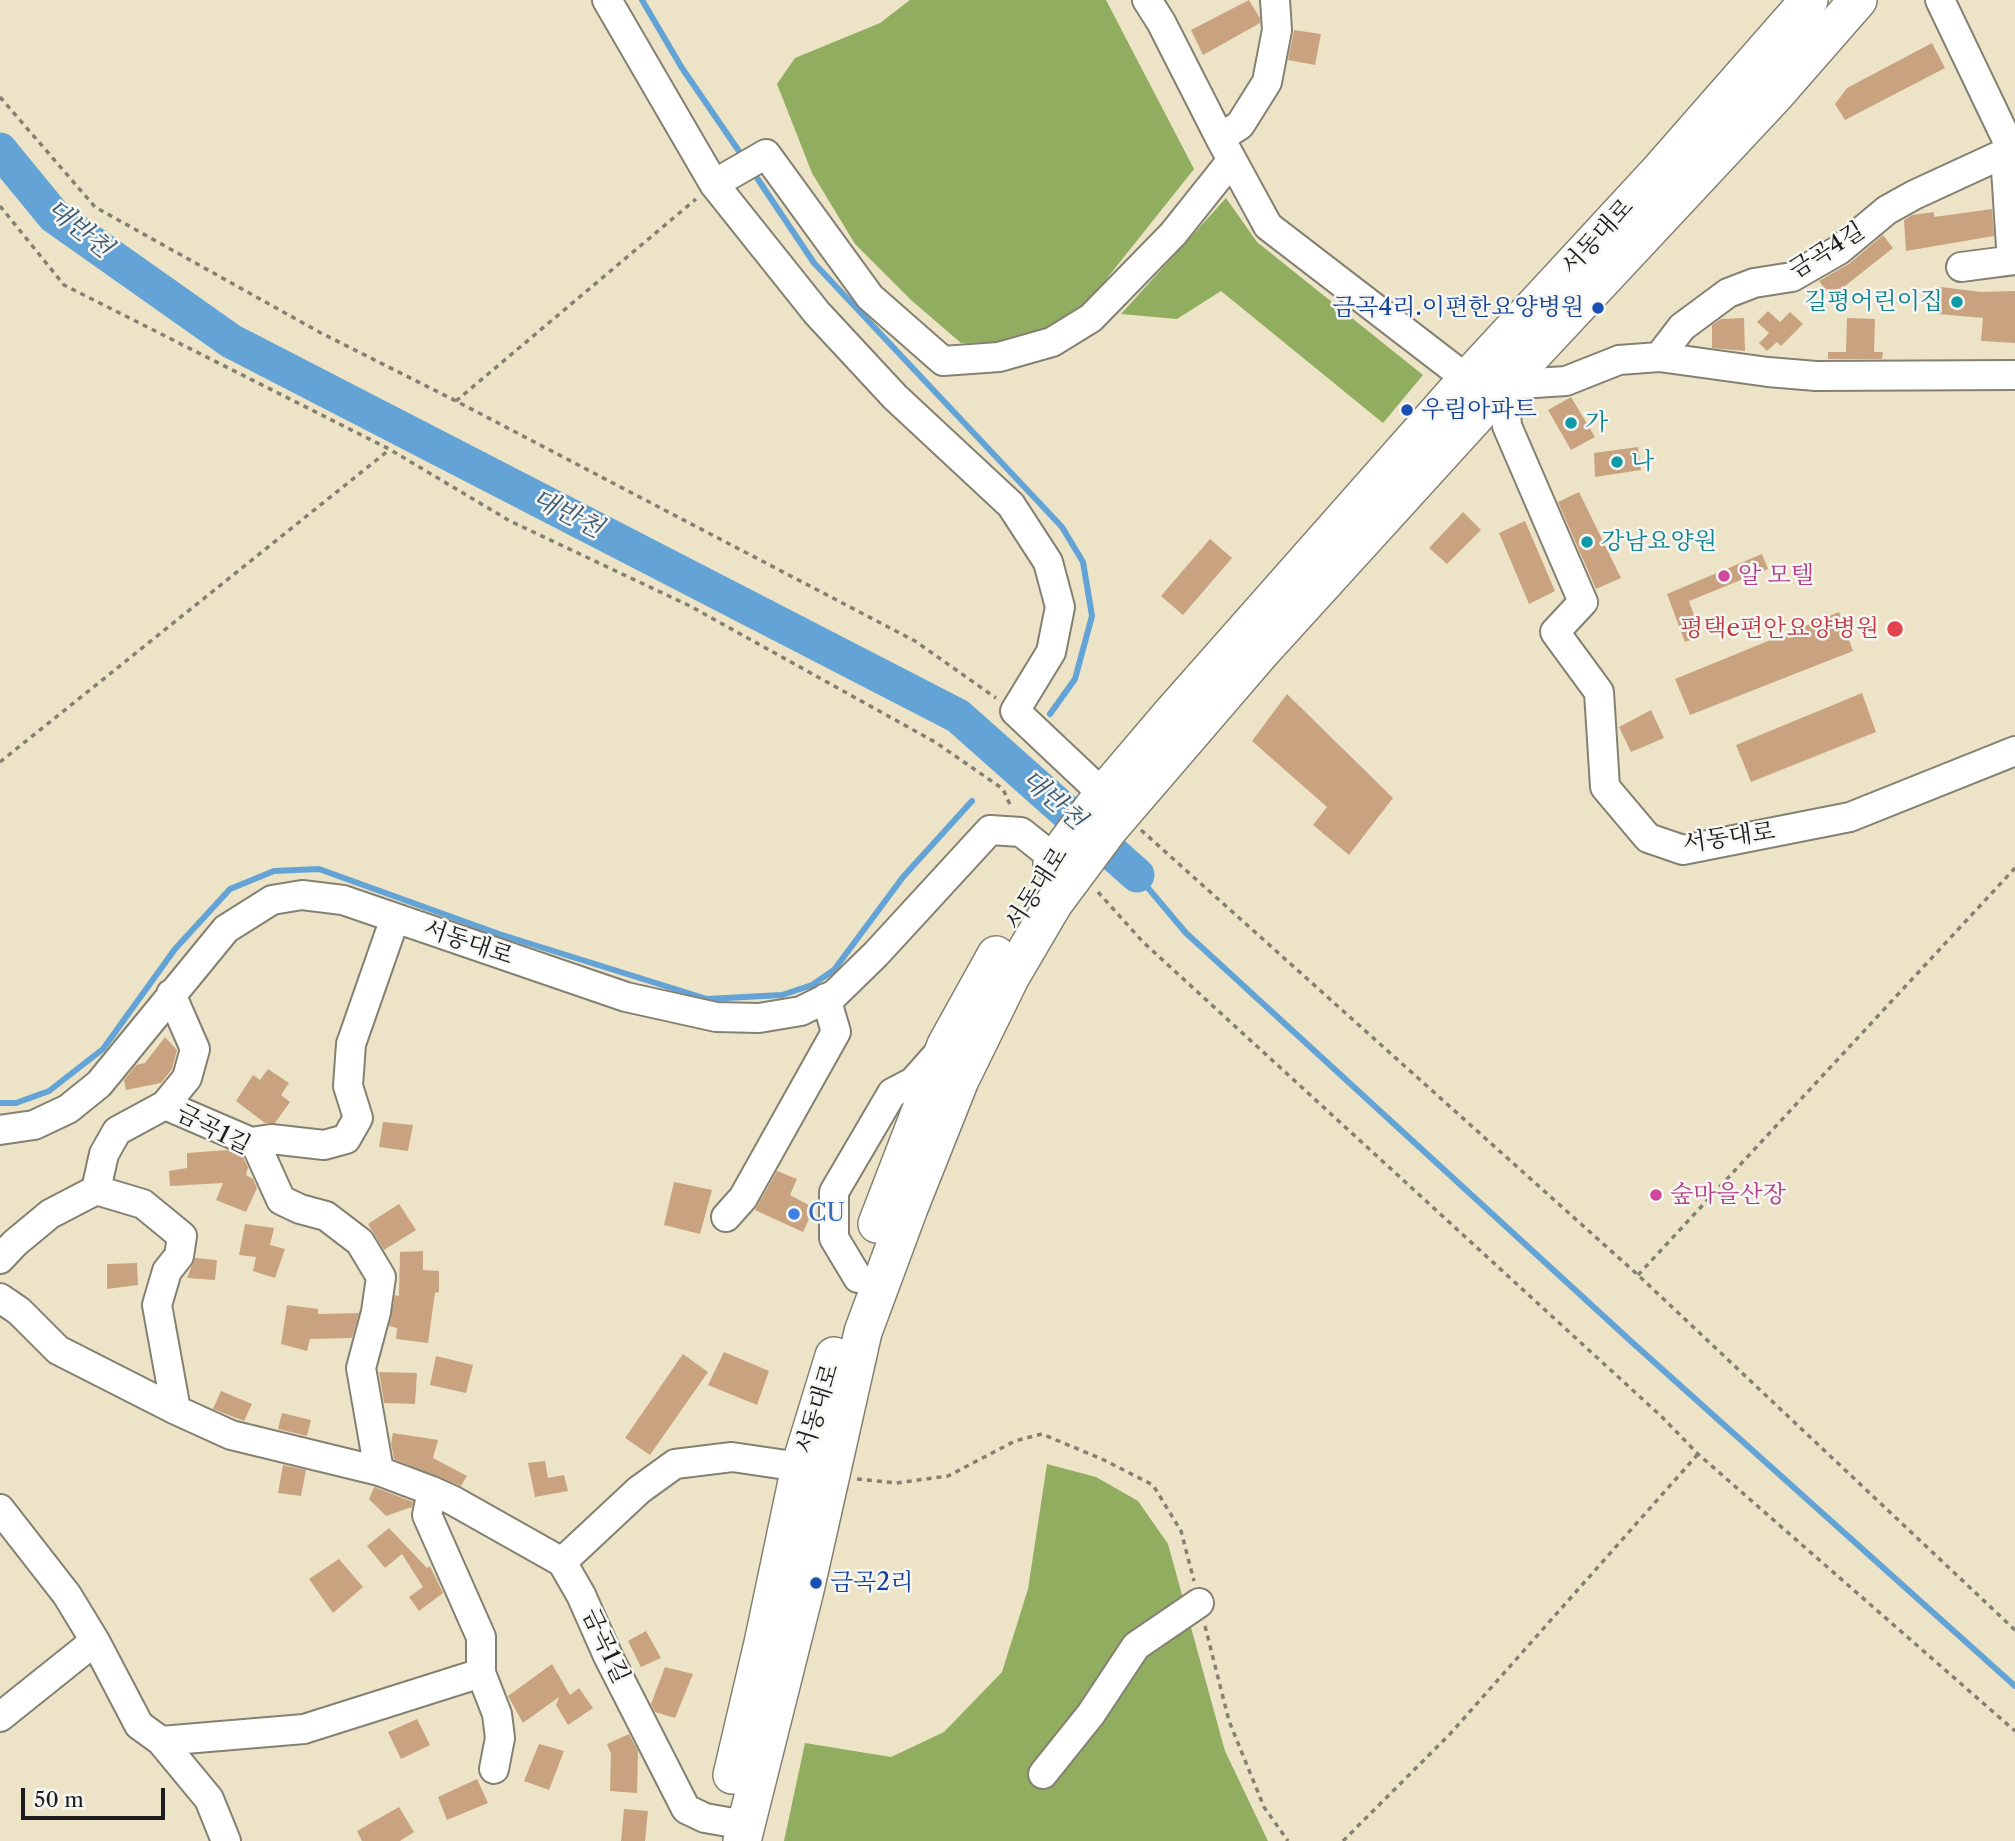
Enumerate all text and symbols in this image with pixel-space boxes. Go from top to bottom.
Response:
water label: 대반천 [40,193,118,265]
street label: 서동대로 [1556,193,1640,281]
street label: 금곡4길 [1784,217,1870,285]
place label: 길평어린이집 [1804,288,1943,316]
place label: 금곡4리.이편한요양병원 [1332,294,1584,322]
marker: 길평어린이집 [1949,294,1965,310]
marker: 금곡4리.이편한요양병원 [1590,300,1606,316]
place label: 우림아파트 [1421,396,1537,424]
marker: 우림아파트 [1399,402,1415,418]
place label: 가 [1585,409,1608,437]
marker: 가 [1563,415,1579,431]
place label: 나 [1631,448,1654,476]
marker: 나 [1609,454,1625,470]
water label: 대반천 [526,483,608,545]
place label: 강남요양원 [1601,528,1717,556]
marker: 강남요양원 [1579,534,1595,550]
place label: 알 모텔 [1738,562,1814,590]
marker: 알 모텔 [1716,568,1732,584]
place label: 평택e편안요양병원 [1680,615,1879,643]
marker: 평택e편안요양병원 [1885,619,1905,639]
water label: 대반천 [1014,764,1092,836]
street label: 서동대로 [1681,817,1777,859]
street label: 서동대로 [1000,842,1074,936]
street label: 서동대로 [419,914,517,972]
street label: 금곡1길 [171,1099,255,1161]
place label: 숲마을산장 [1670,1181,1786,1209]
marker: 숲마을산장 [1648,1187,1664,1203]
place label: CU [808,1200,845,1228]
marker: CU [786,1206,802,1222]
street label: 서동대로 [791,1360,845,1458]
place label: 금곡2리 [830,1569,913,1597]
marker: 금곡2리 [808,1575,824,1591]
street label: 금곡1길 [575,1604,635,1688]
scale bar [24,1774,168,1818]
text: 50 m [34,1787,84,1812]

